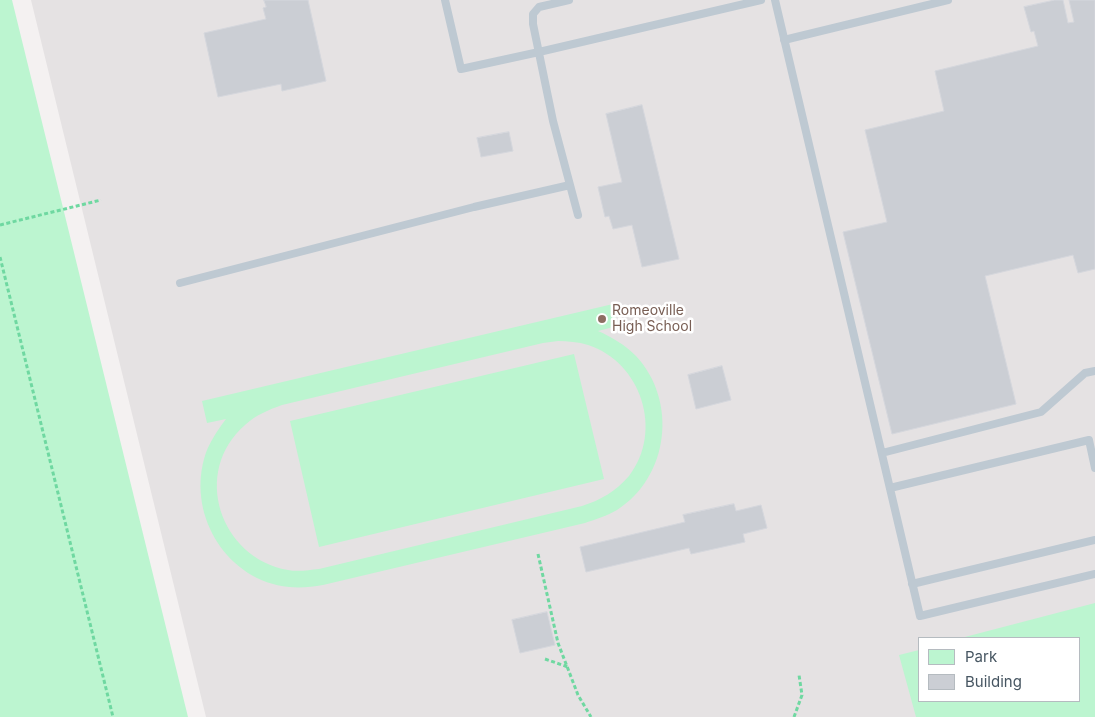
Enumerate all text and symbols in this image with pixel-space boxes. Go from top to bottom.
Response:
place label: Romeoville High School [612,303,692,336]
marker: Romeoville High School [596,313,608,325]
legend [918,637,1080,702]
text: Park [965,647,997,666]
text: Building [965,672,1022,691]

